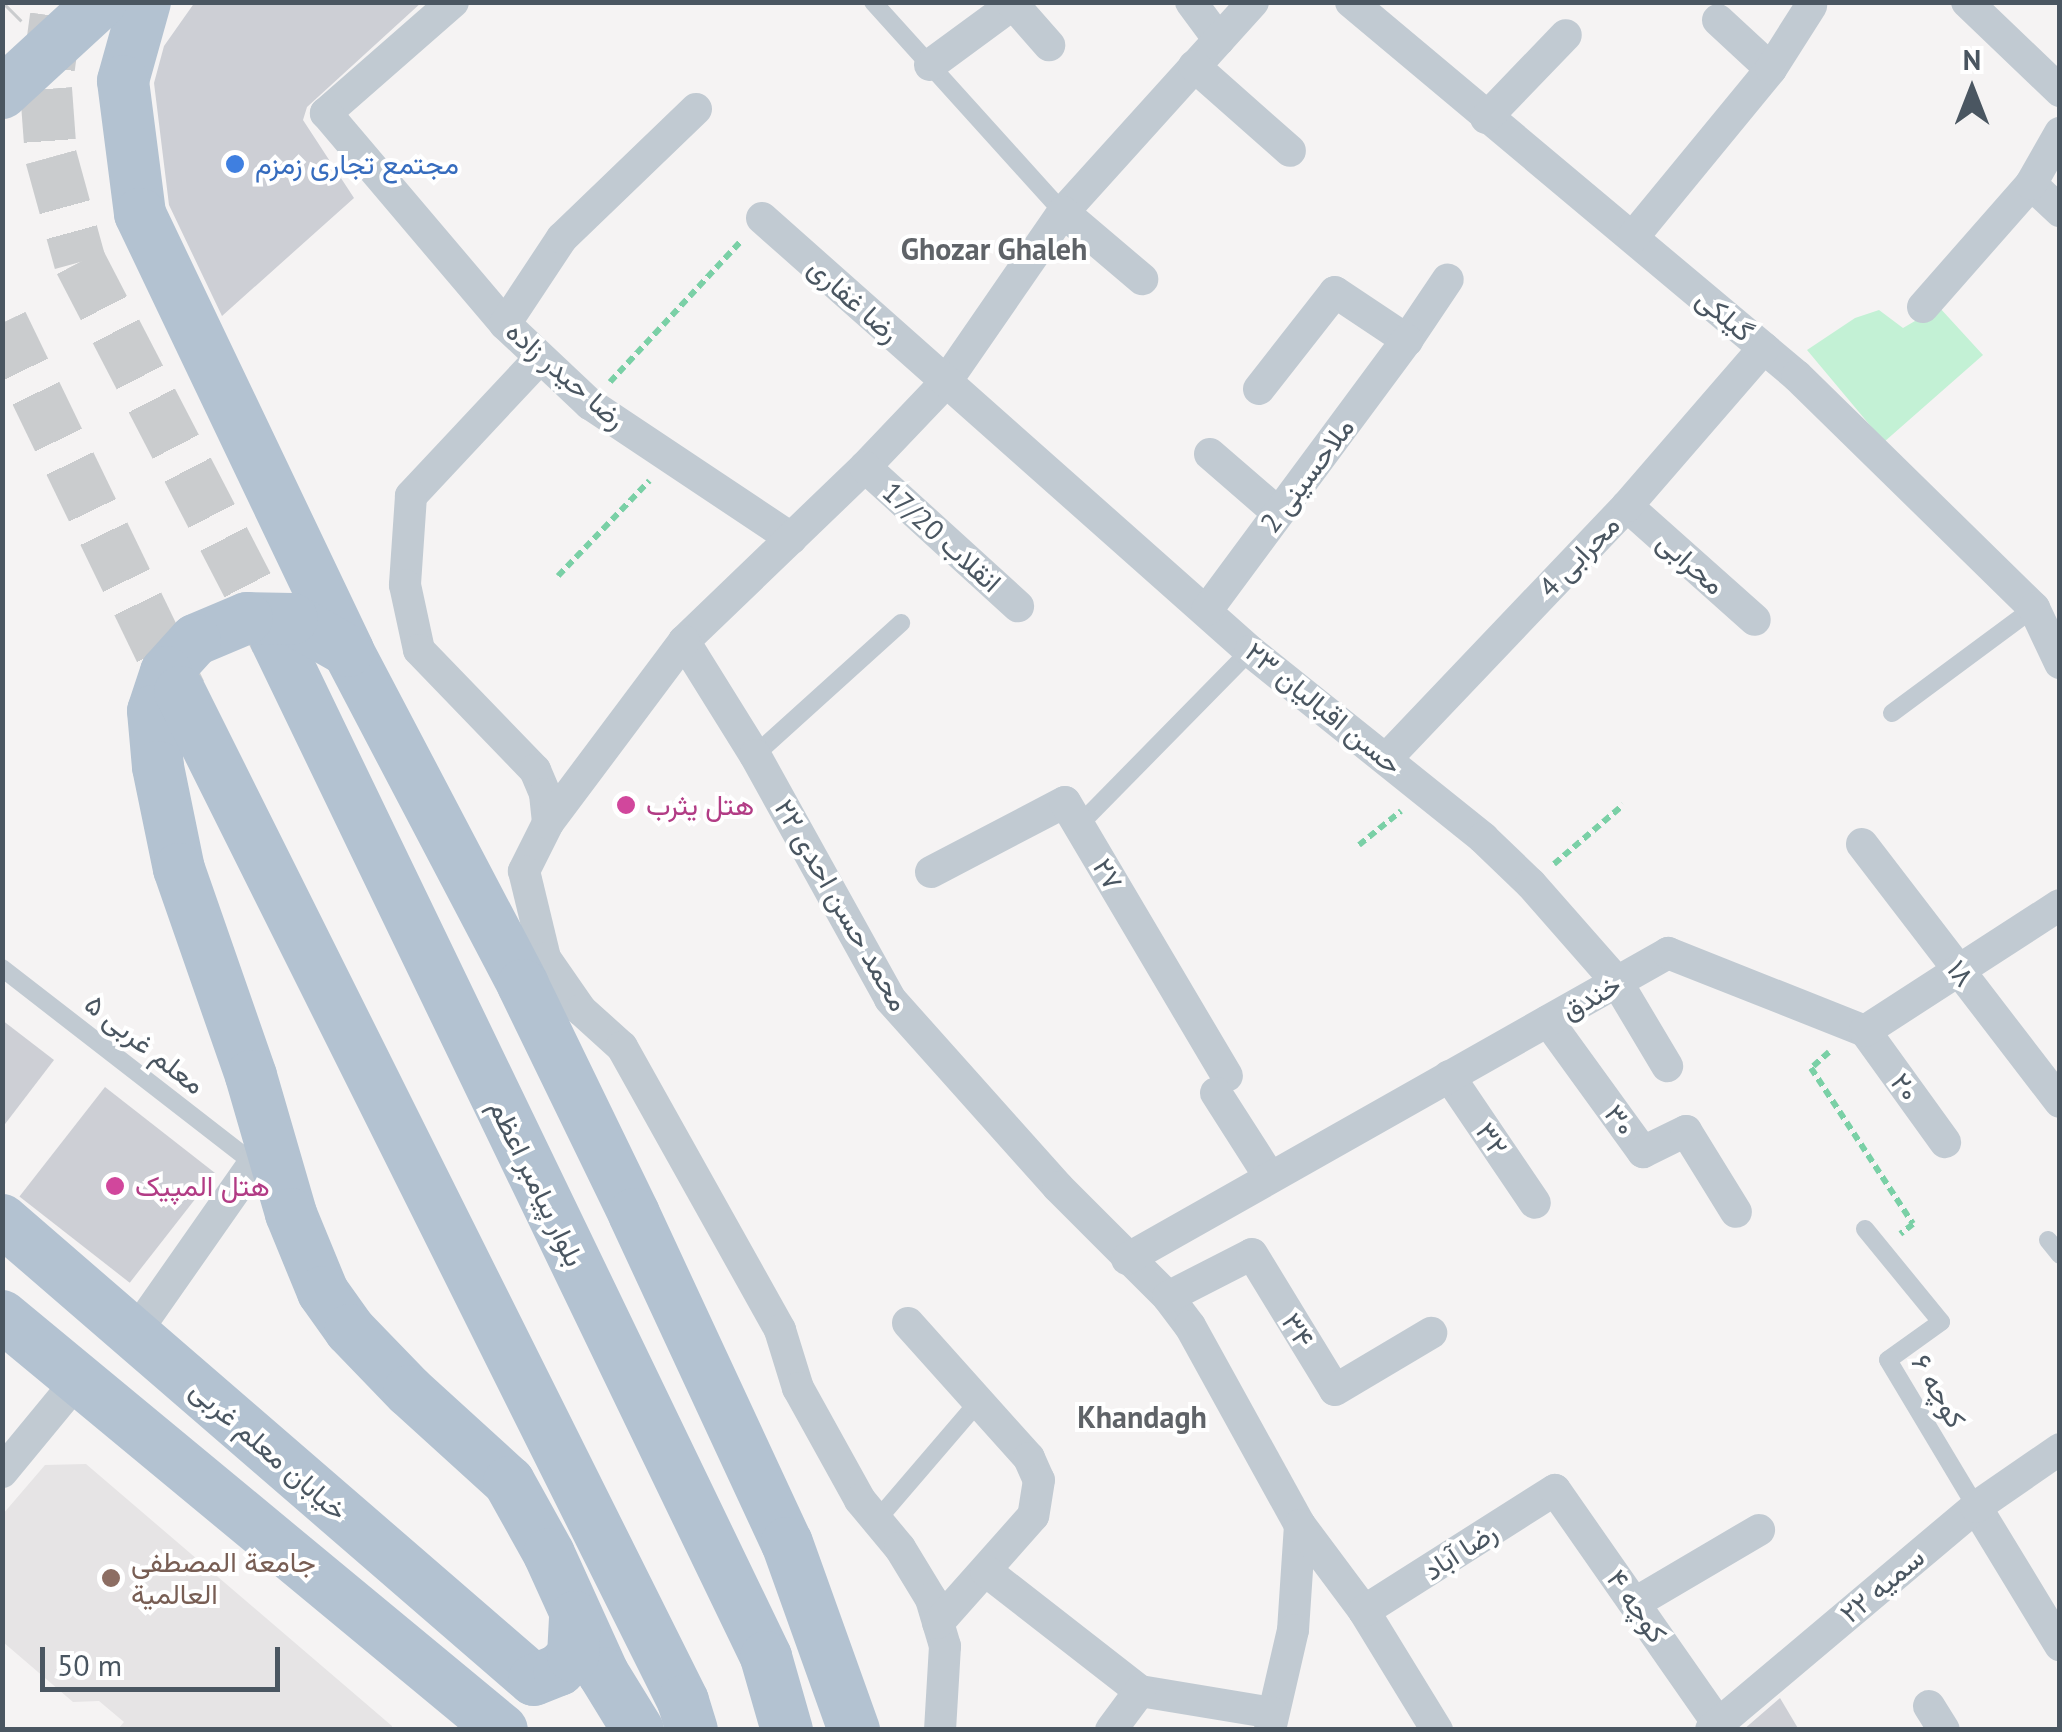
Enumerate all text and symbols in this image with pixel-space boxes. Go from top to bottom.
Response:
north arrow [1922,40,2022,140]
text: N [1963,41,1981,78]
place label: مجتمع تجاری زمزم [255,147,459,181]
marker: مجتمع تجاری زمزم [224,153,246,175]
district label: Ghozar Ghaleh [900,231,1088,267]
street label: رضا غفاری [802,250,906,350]
street label: گیلکی [1690,282,1760,348]
street label: رضا حیدر زاده [499,314,633,436]
street label: ملاحسینی 2 [1253,411,1361,539]
street label: انقلاب 17/20 [876,475,1008,599]
street label: محرابی 4 [1532,508,1626,604]
street label: محرابی [1650,525,1732,601]
street label: ۲۳ حسن اقبالیان [1239,635,1409,781]
place label: هتل یثرب [646,788,754,822]
street label: ۲۲ محمد حسن احدی [768,793,916,1017]
marker: هتل یثرب [615,794,637,816]
street label: ۲۷ [1086,852,1130,896]
street label: ۱۸ [1940,953,1982,993]
street label: خندق [1556,967,1626,1027]
street label: معلم غربی ۵ [78,987,212,1101]
street label: ۲۰ [1884,1066,1926,1108]
street label: بلوار پیامبر اعظم [482,1094,592,1272]
street label: ۳۰ [1598,1098,1642,1142]
street label: ۳۲ [1469,1116,1515,1162]
place label: هتل المپیک [135,1169,270,1203]
marker: هتل المپیک [104,1175,126,1197]
street label: ۳۴ [1275,1306,1321,1354]
street label: کوچه ۶ [1905,1348,1973,1434]
street label: خیابان معلم غربی [184,1373,354,1527]
district label: Khandagh [1077,1399,1207,1435]
street label: رضا آباد [1417,1515,1503,1587]
street label: سمیه ۲۲ [1833,1540,1931,1630]
place label: جامعة المصطفی العالمیة [131,1545,316,1611]
street label: کوچه ۴ [1600,1563,1674,1649]
marker: جامعة المصطفی العالمیة [100,1567,122,1589]
scale bar [45,1627,285,1689]
text: 50 m [57,1645,122,1684]

